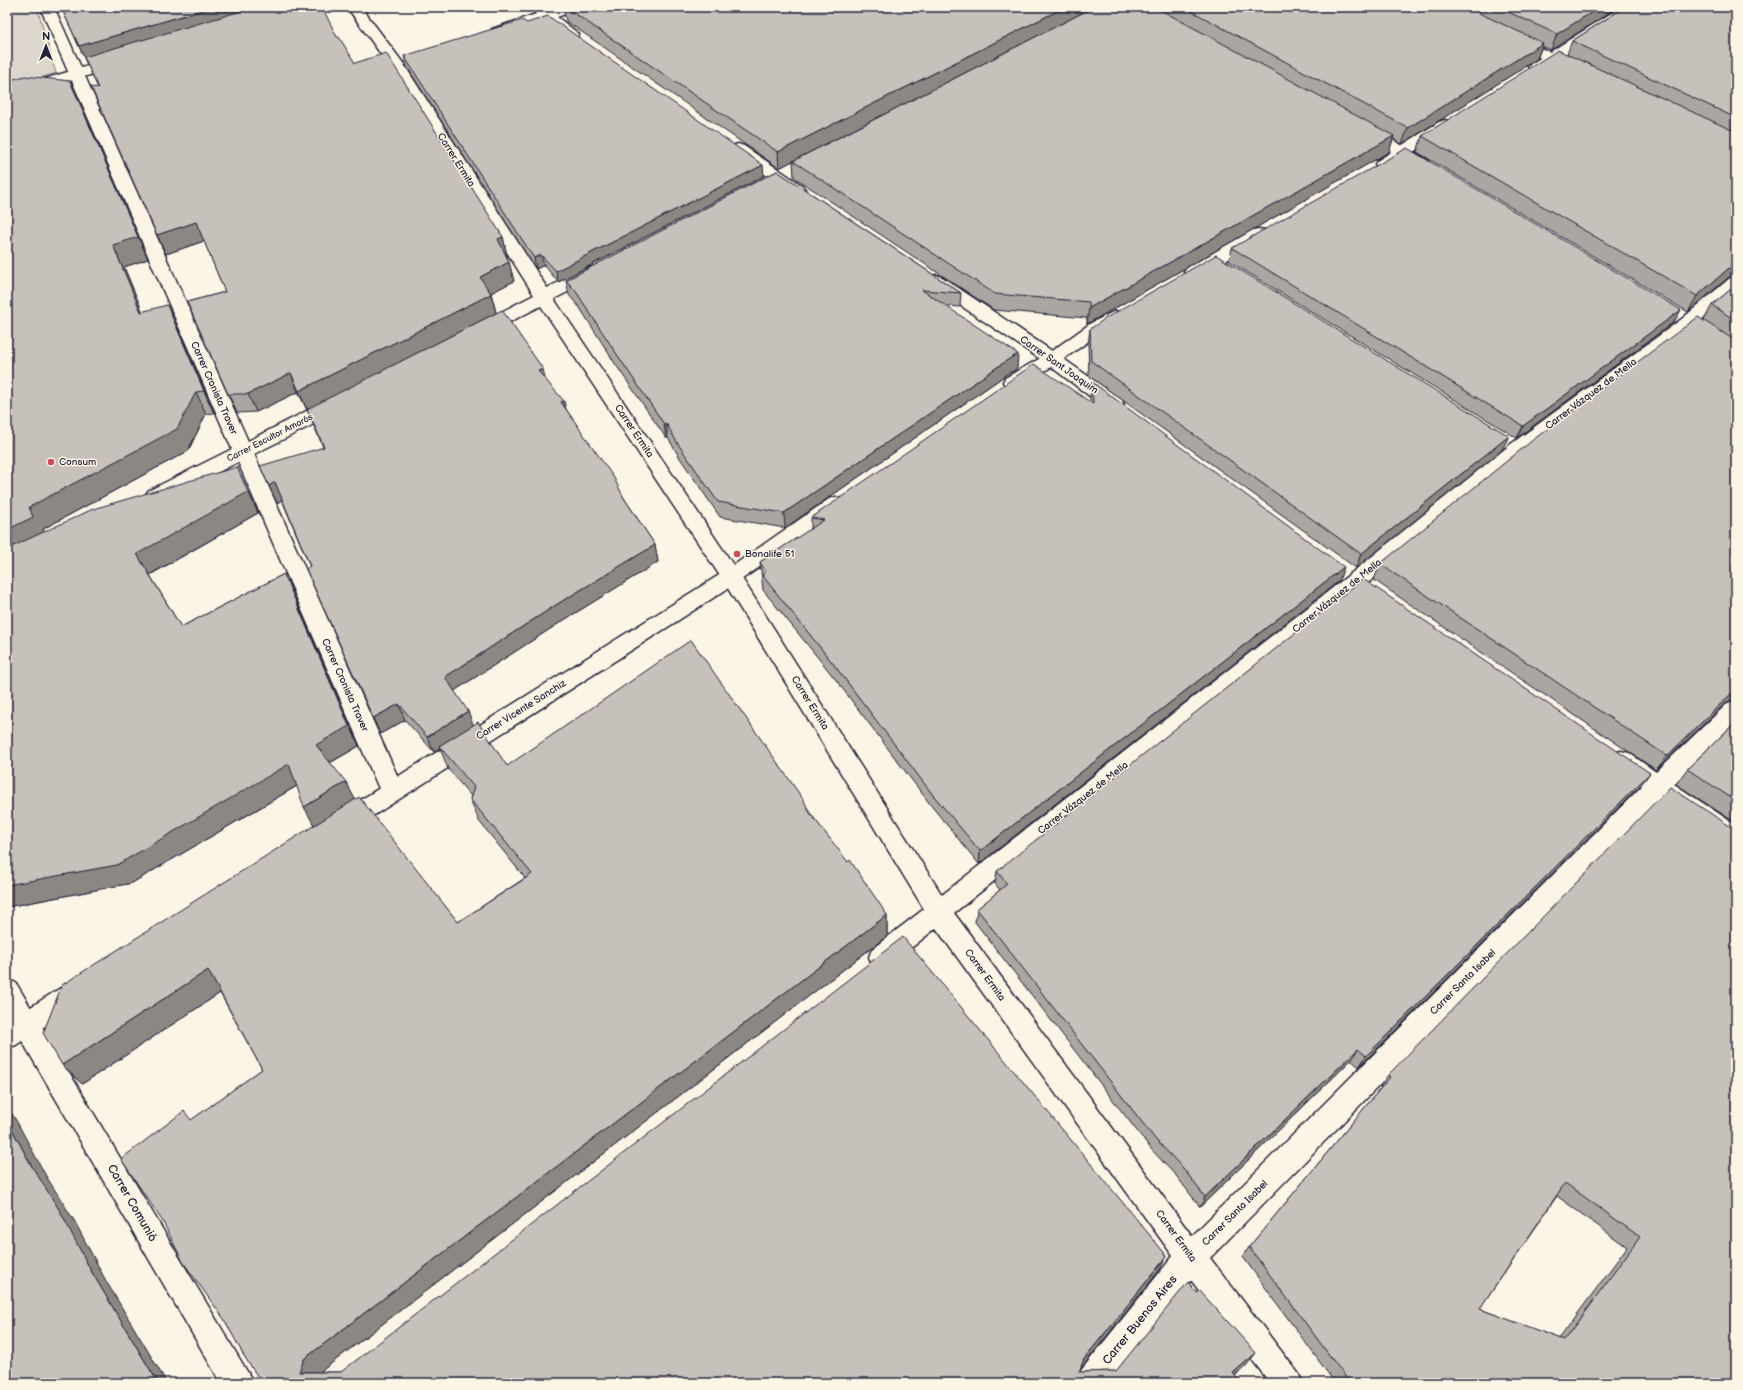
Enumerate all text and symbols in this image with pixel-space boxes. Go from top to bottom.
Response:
north arrow [26,26,66,66]
text: N [42,30,50,43]
street label: Carrer Ermita [435,131,477,189]
street label: Carrer Sant Joaquim [1018,333,1100,397]
street label: Carrer Cronista Traver [188,340,240,437]
street label: Carrer Vázquez de Mella [1543,356,1639,432]
street label: Carrer Ermita [612,402,656,460]
street label: Carrer Escultor Amorós [225,411,315,464]
place label: Consum [59,456,96,468]
marker: Consum [46,457,56,467]
place label: Bonalife 51 [745,548,794,560]
marker: Bonalife 51 [732,549,742,559]
street label: Carrer Vázquez de Mella [1290,556,1384,636]
street label: Carrer Cronista Traver [319,637,371,734]
street label: Carrer Ermita [789,674,831,732]
street label: Carrer Vicente Sanchiz [474,677,568,743]
street label: Carrer Vázquez de Mella [1035,759,1131,837]
street label: Carrer Ermita [962,947,1008,1004]
street label: Carrer Santa Isabel [1428,947,1498,1017]
street label: Carrer Comunió [104,1162,160,1244]
street label: Carrer Santa Isabel [1200,1178,1270,1248]
street label: Carrer Ermita [1153,1208,1199,1265]
street label: Carrer Buenos Aires [1099,1272,1181,1368]

